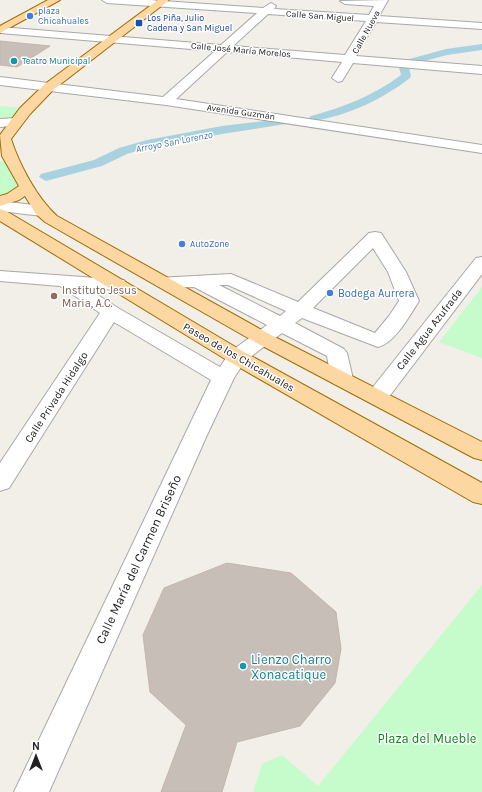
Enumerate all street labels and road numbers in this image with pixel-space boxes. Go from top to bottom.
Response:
street label: Calle San Miguel [286,9,354,23]
street label: Calle Nueva [350,9,382,55]
street label: Calle José María Morelos [191,41,292,59]
street label: Avenida Guzmán [206,102,276,122]
street label: Calle Agua Azufrada [394,286,465,373]
street label: Paseo de los Chicahuales [181,320,297,395]
street label: Calle Privada Hidalgo [22,349,91,445]
street label: Calle María del Carmen Briseño [93,472,184,646]

